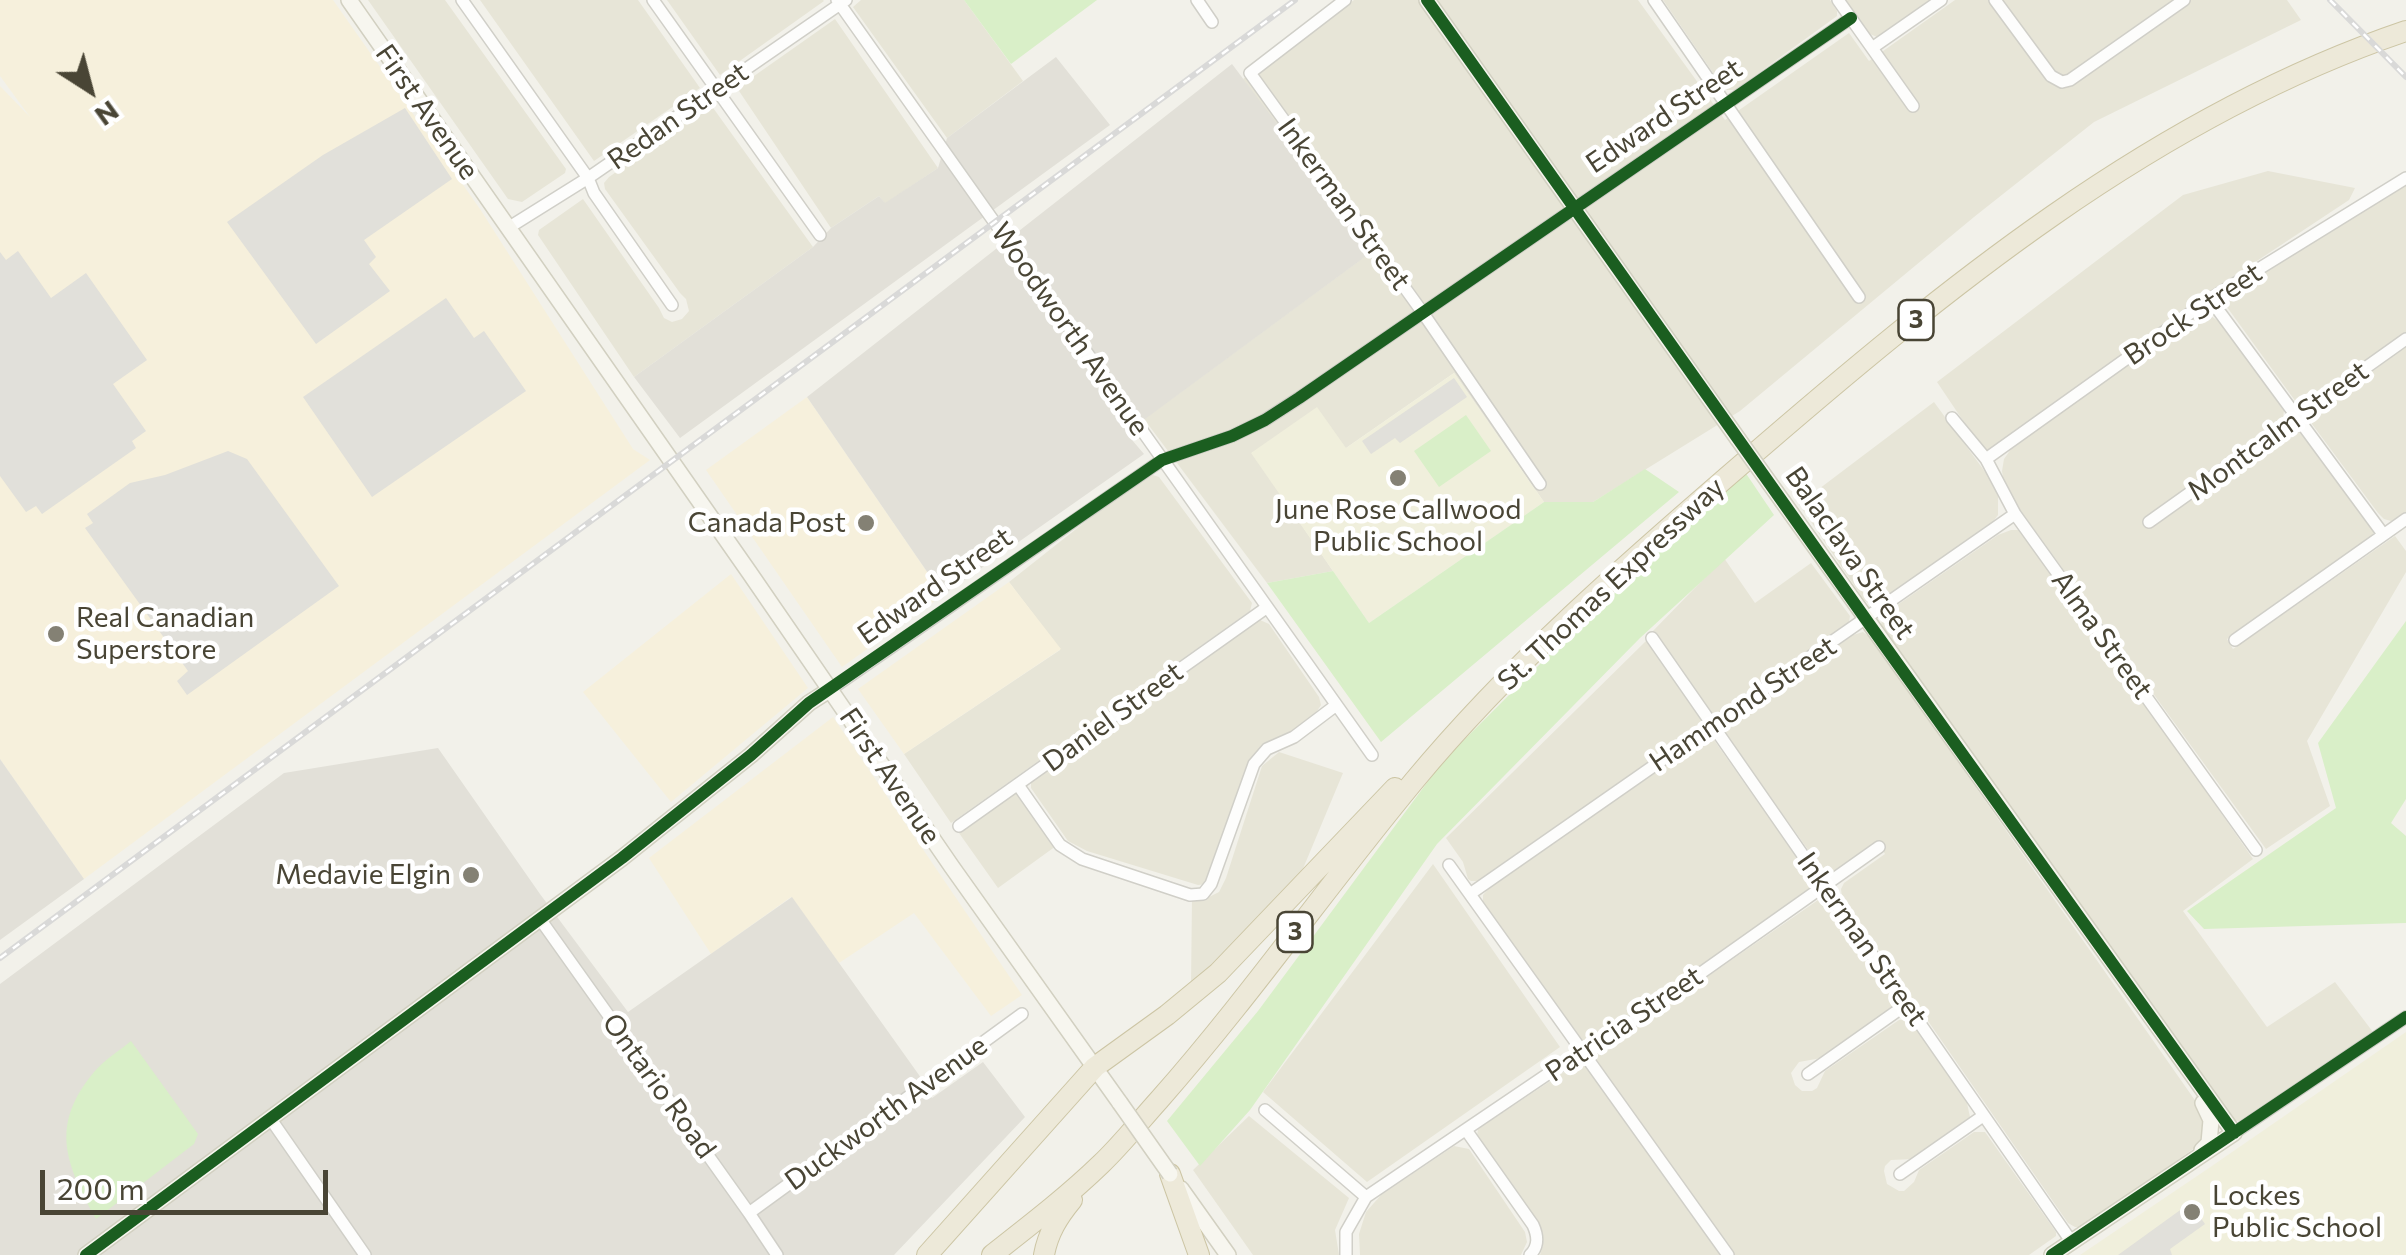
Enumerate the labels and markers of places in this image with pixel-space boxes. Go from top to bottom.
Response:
marker: June Rose Callwood Public School [1387,467,1409,489]
place label: June Rose Callwood Public School [1275,493,1521,559]
place label: Canada Post [688,506,846,540]
marker: Canada Post [855,512,877,534]
place label: Real Canadian Superstore [76,601,254,667]
marker: Real Canadian Superstore [45,623,67,645]
place label: Medavie Elgin [275,858,451,892]
marker: Medavie Elgin [460,864,482,886]
place label: Lockes Public School [2212,1179,2382,1245]
marker: Lockes Public School [2181,1201,2203,1223]

